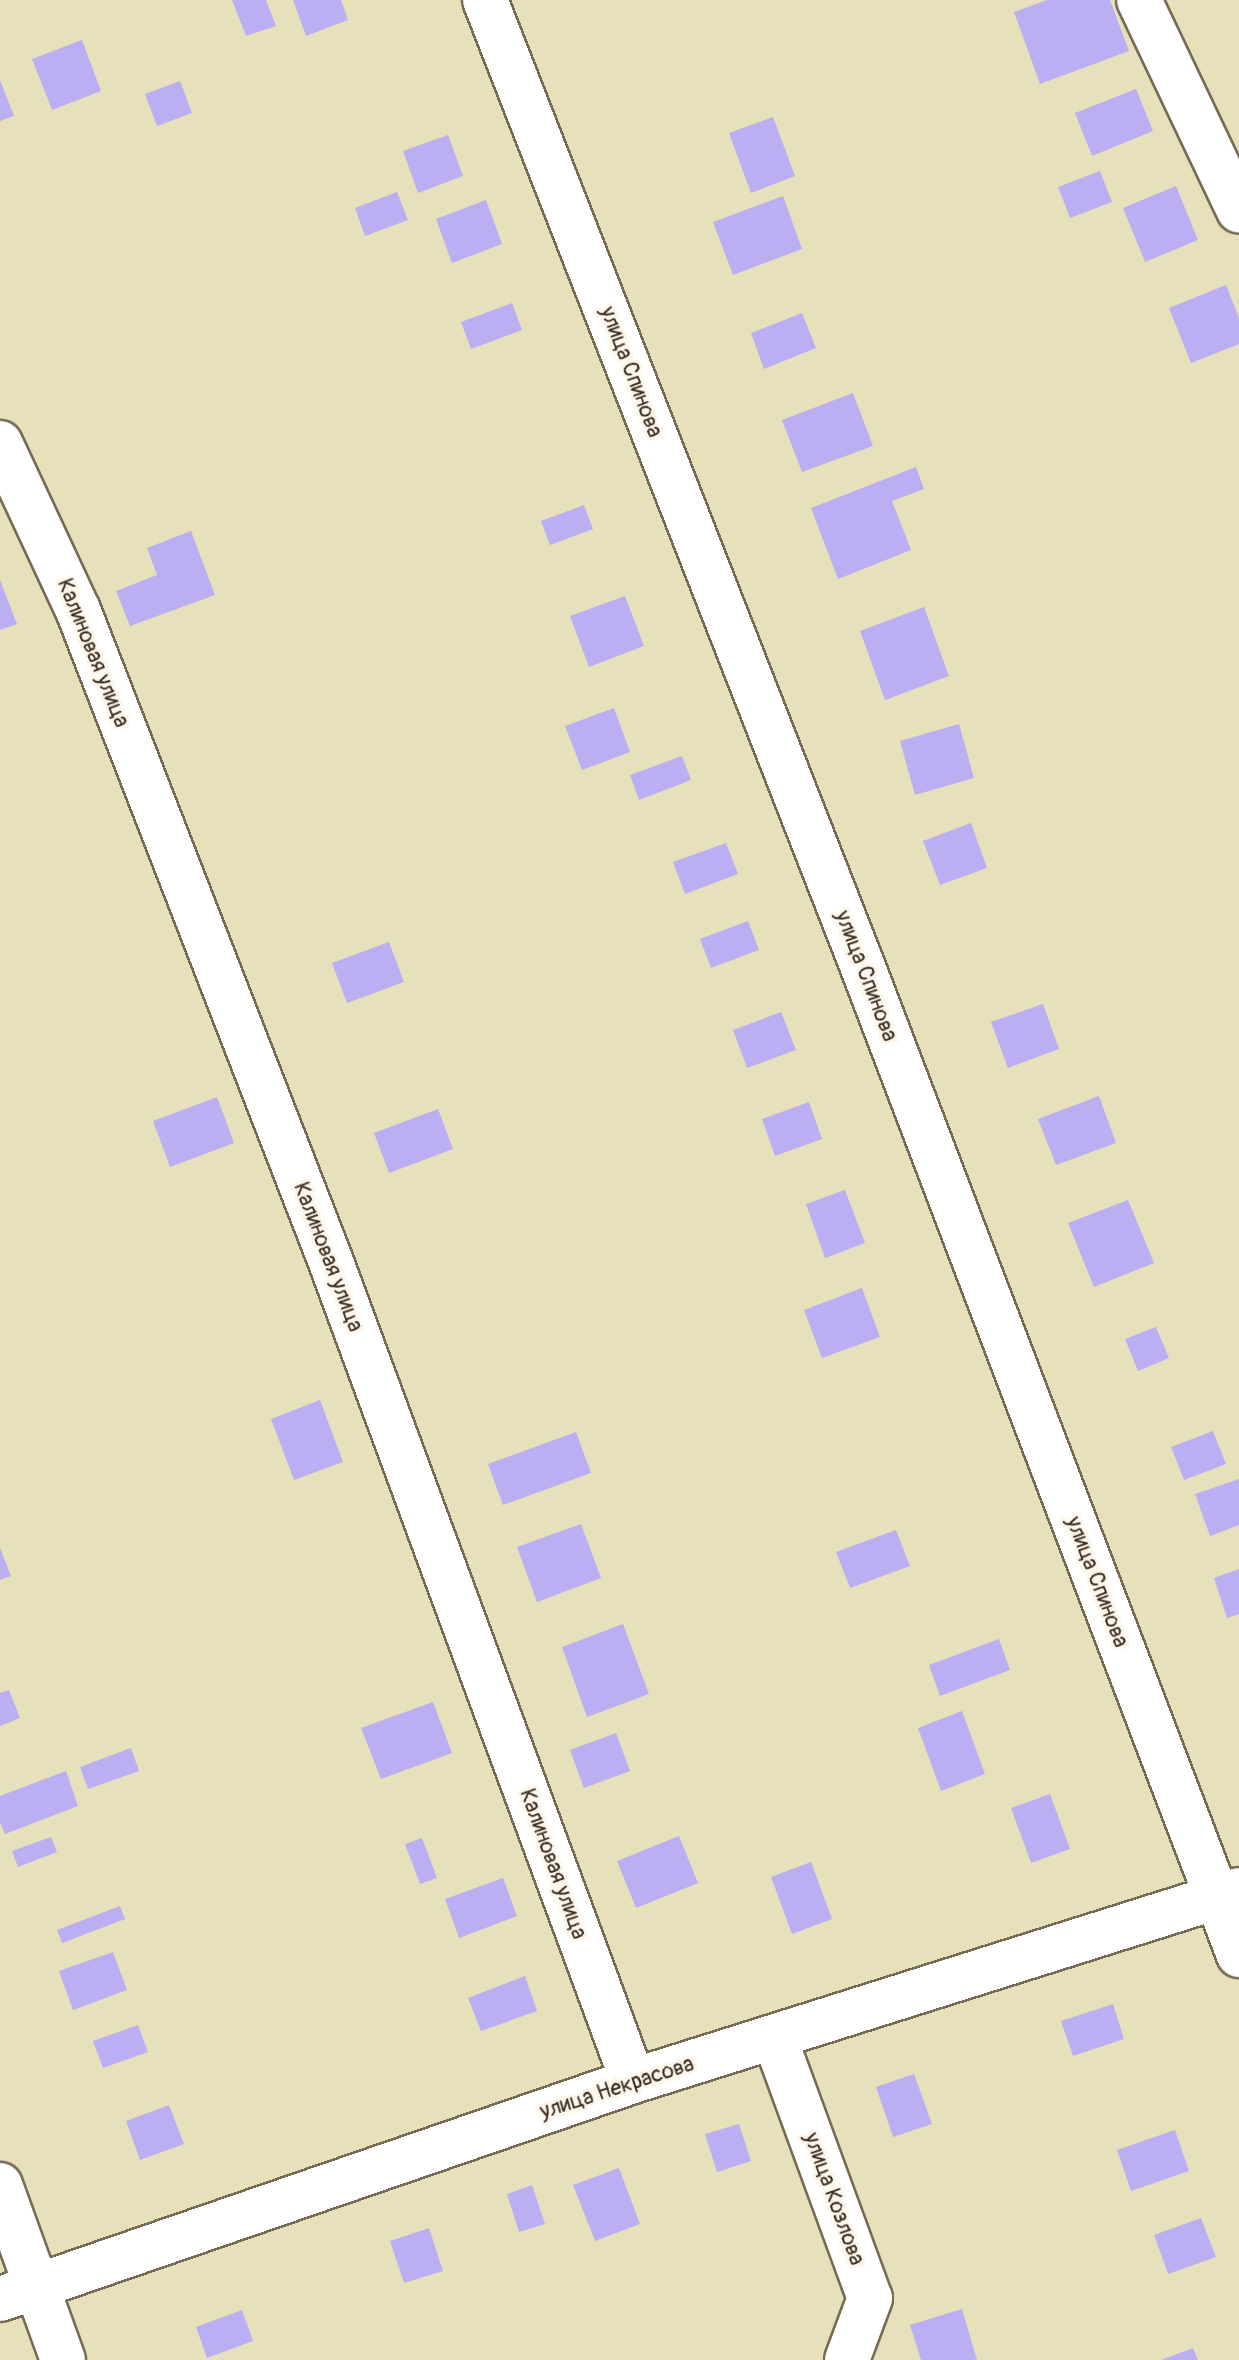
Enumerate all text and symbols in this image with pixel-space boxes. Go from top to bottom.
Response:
street label: улица Спинова [594,303,668,441]
street label: Калиновая улица [51,575,135,731]
street label: улица Спинова [829,907,903,1045]
street label: Калиновая улица [287,1179,369,1335]
street label: улица Спинова [1060,1513,1134,1651]
street label: Калиновая улица [514,1785,592,1943]
street label: улица Некрасова [537,2051,697,2125]
street label: улица Козлова [798,2129,870,2269]

